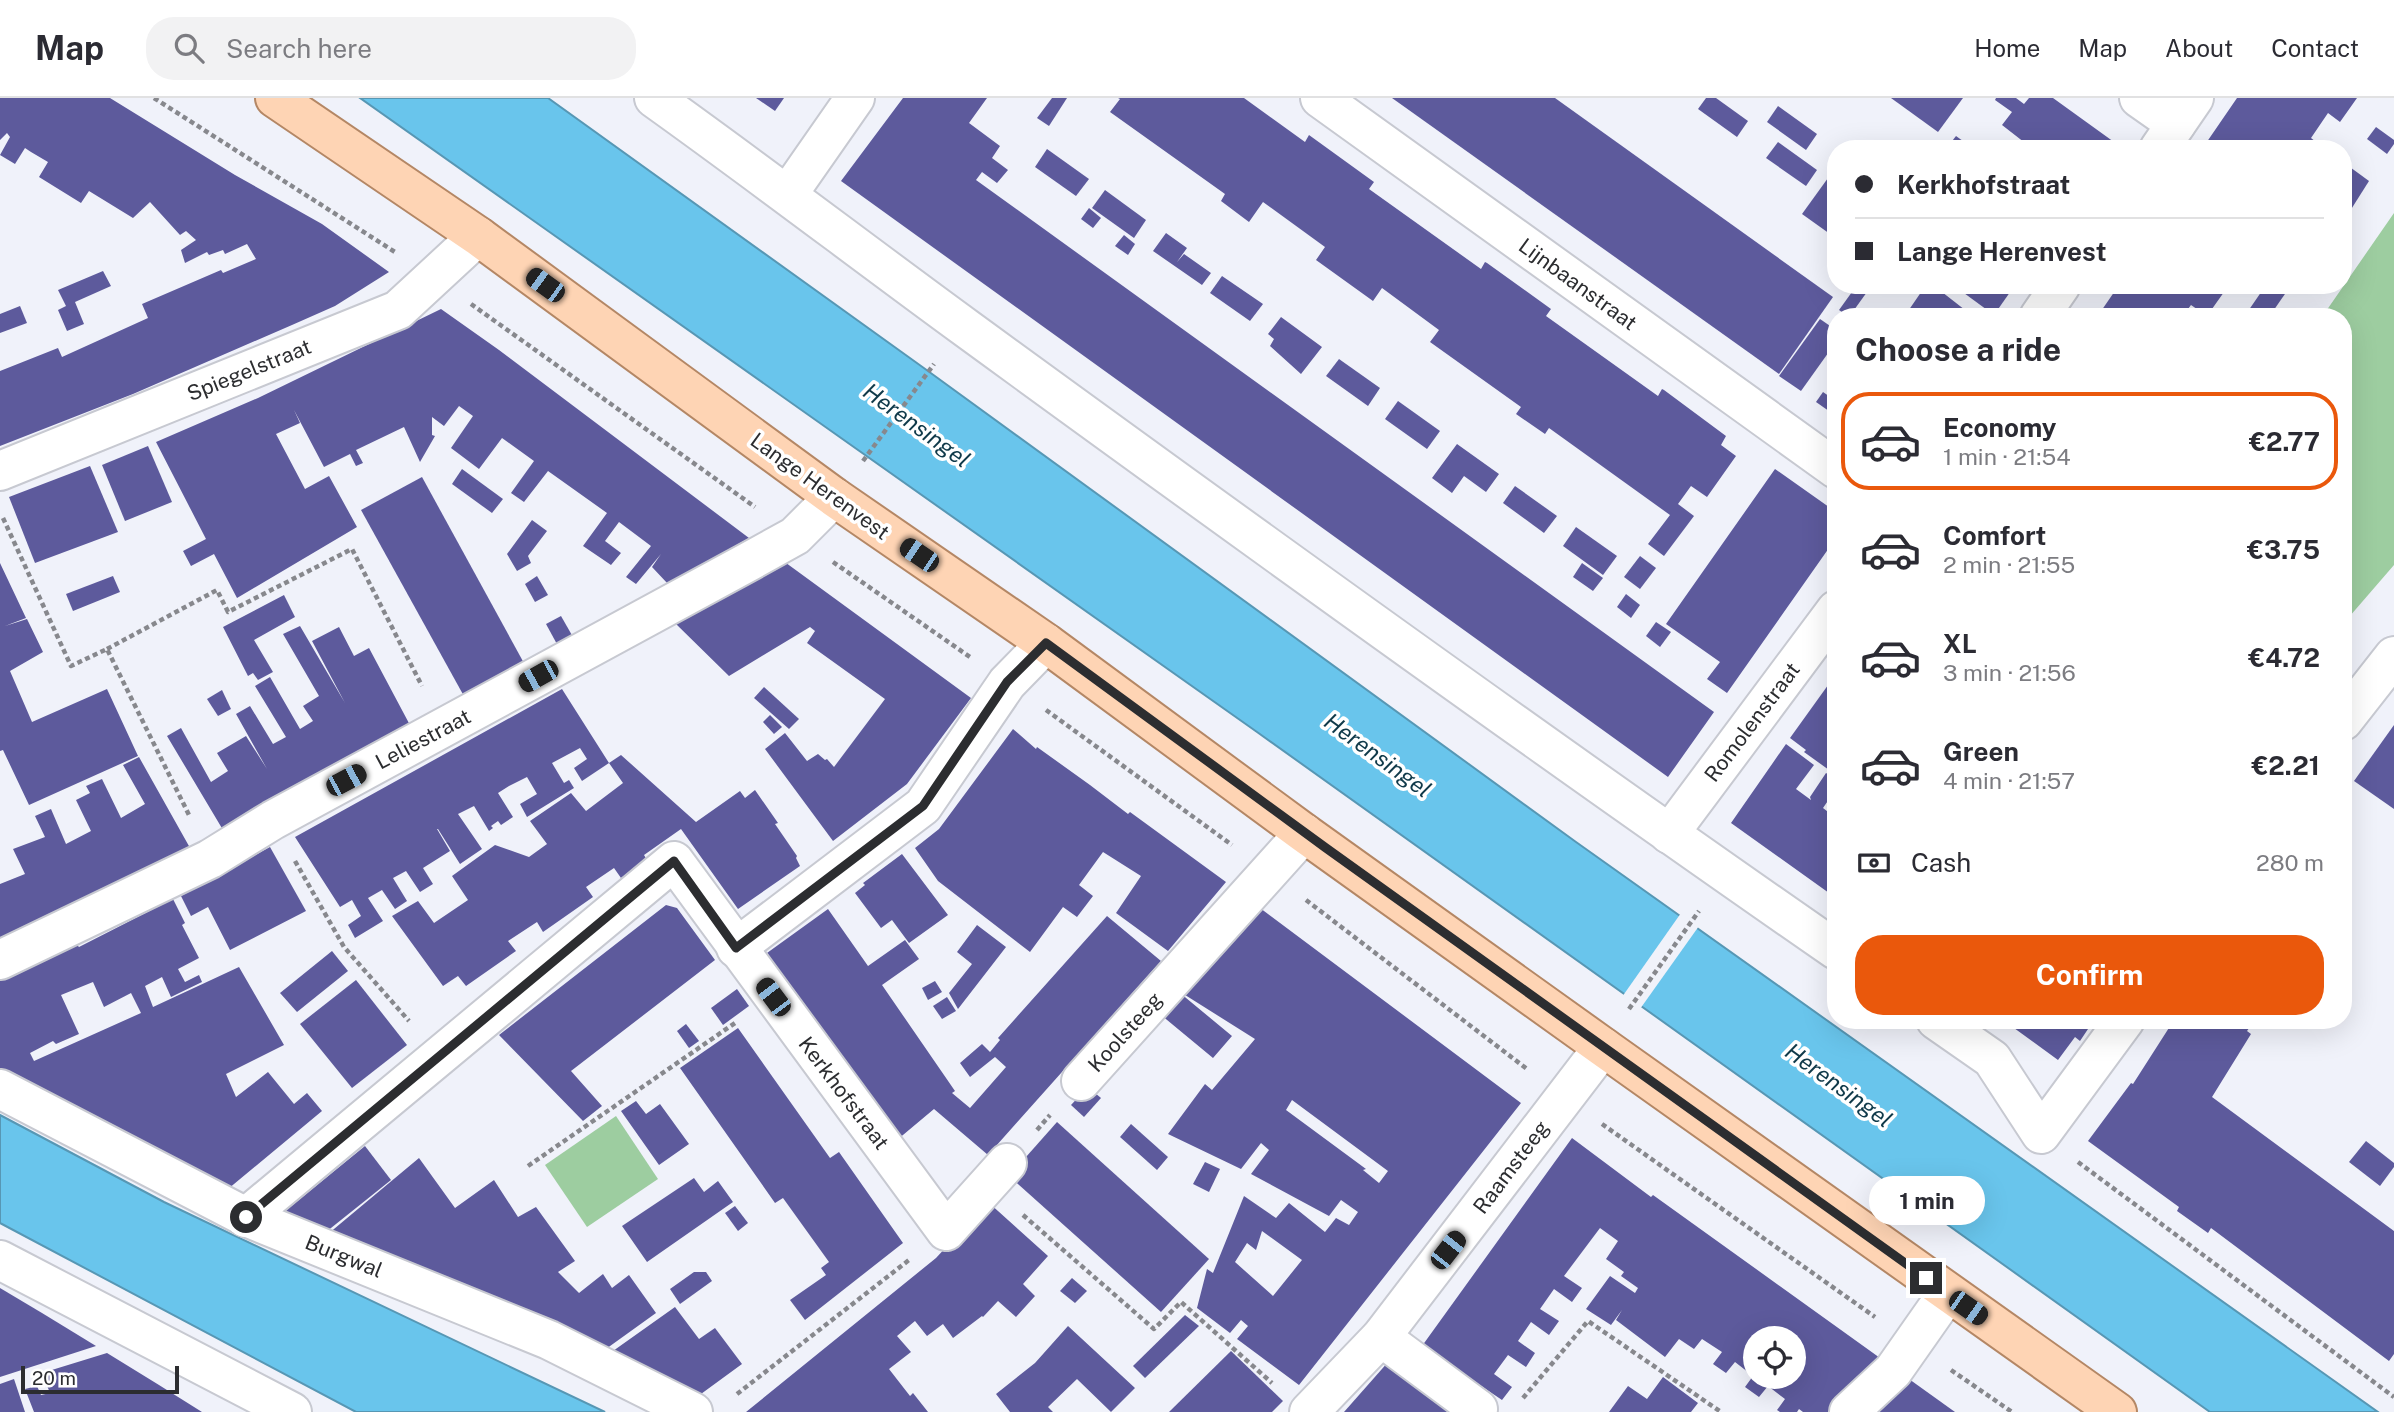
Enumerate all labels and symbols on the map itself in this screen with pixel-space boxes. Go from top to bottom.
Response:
street label: Lijnbaanstraat [1514,233,1642,335]
car [522,264,569,306]
street label: Spiegelstraat [183,334,315,406]
water label: Herensingel [858,377,976,473]
street label: Lange Herenvest [746,427,894,545]
car [896,535,943,575]
car [515,657,562,695]
street label: Romolenstraat [1699,657,1805,787]
street label: Leliestraat [371,704,475,774]
water label: Herensingel [1319,707,1437,803]
car [323,761,370,799]
car [752,974,795,1020]
street label: Koolsteeg [1083,987,1167,1077]
street label: Kerkhofstraat [793,1032,895,1154]
water label: Herensingel [1780,1037,1898,1133]
street label: Raamsteeg [1468,1115,1554,1219]
callout: 1 min [1868,1176,1984,1226]
route start [230,1201,262,1233]
car [1427,1227,1470,1273]
street label: Burgwal [302,1229,386,1283]
route end [1910,1262,1942,1294]
car [1945,1287,1992,1329]
scale bar [21,1363,178,1395]

